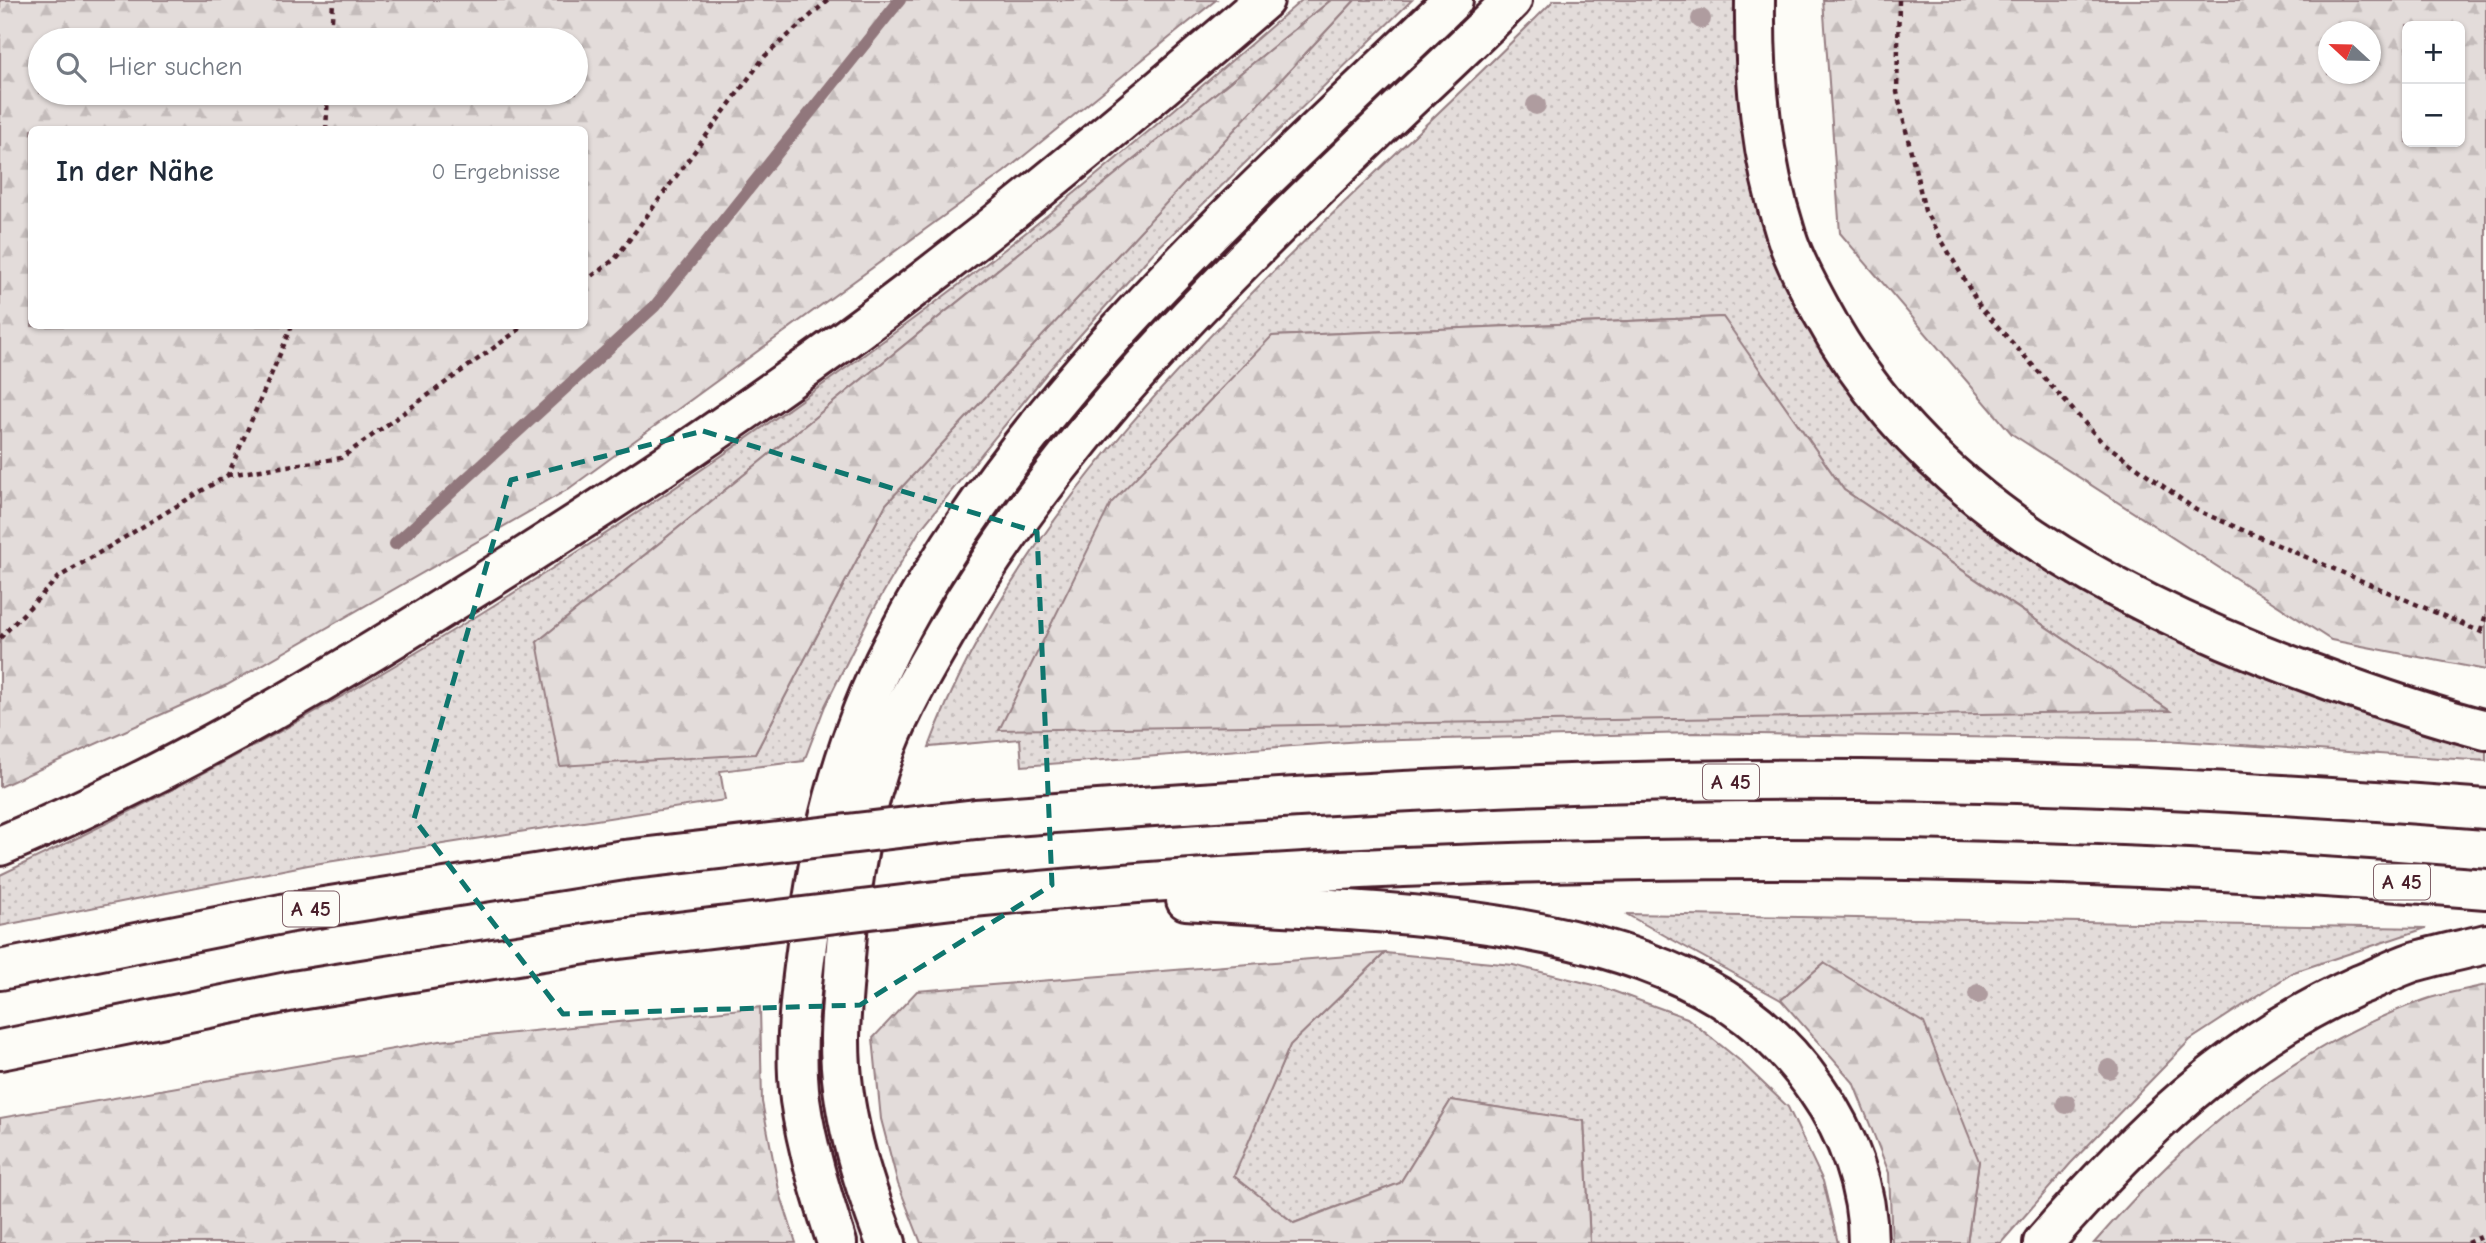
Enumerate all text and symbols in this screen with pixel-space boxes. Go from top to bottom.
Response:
north arrow [2318,21,2381,84]
map controls [2402,21,2465,147]
button: + [2402,21,2465,84]
search box [28,28,588,105]
icon: search [52,48,90,86]
text: Hier suchen [108,52,243,82]
button: − [2402,84,2465,147]
text: In der Nähe [56,154,214,189]
text: 0 Ergebnisse [431,158,560,185]
road number: A 45 [1703,764,1759,800]
road number: A 45 [2374,864,2430,900]
road number: A 45 [283,892,339,926]

